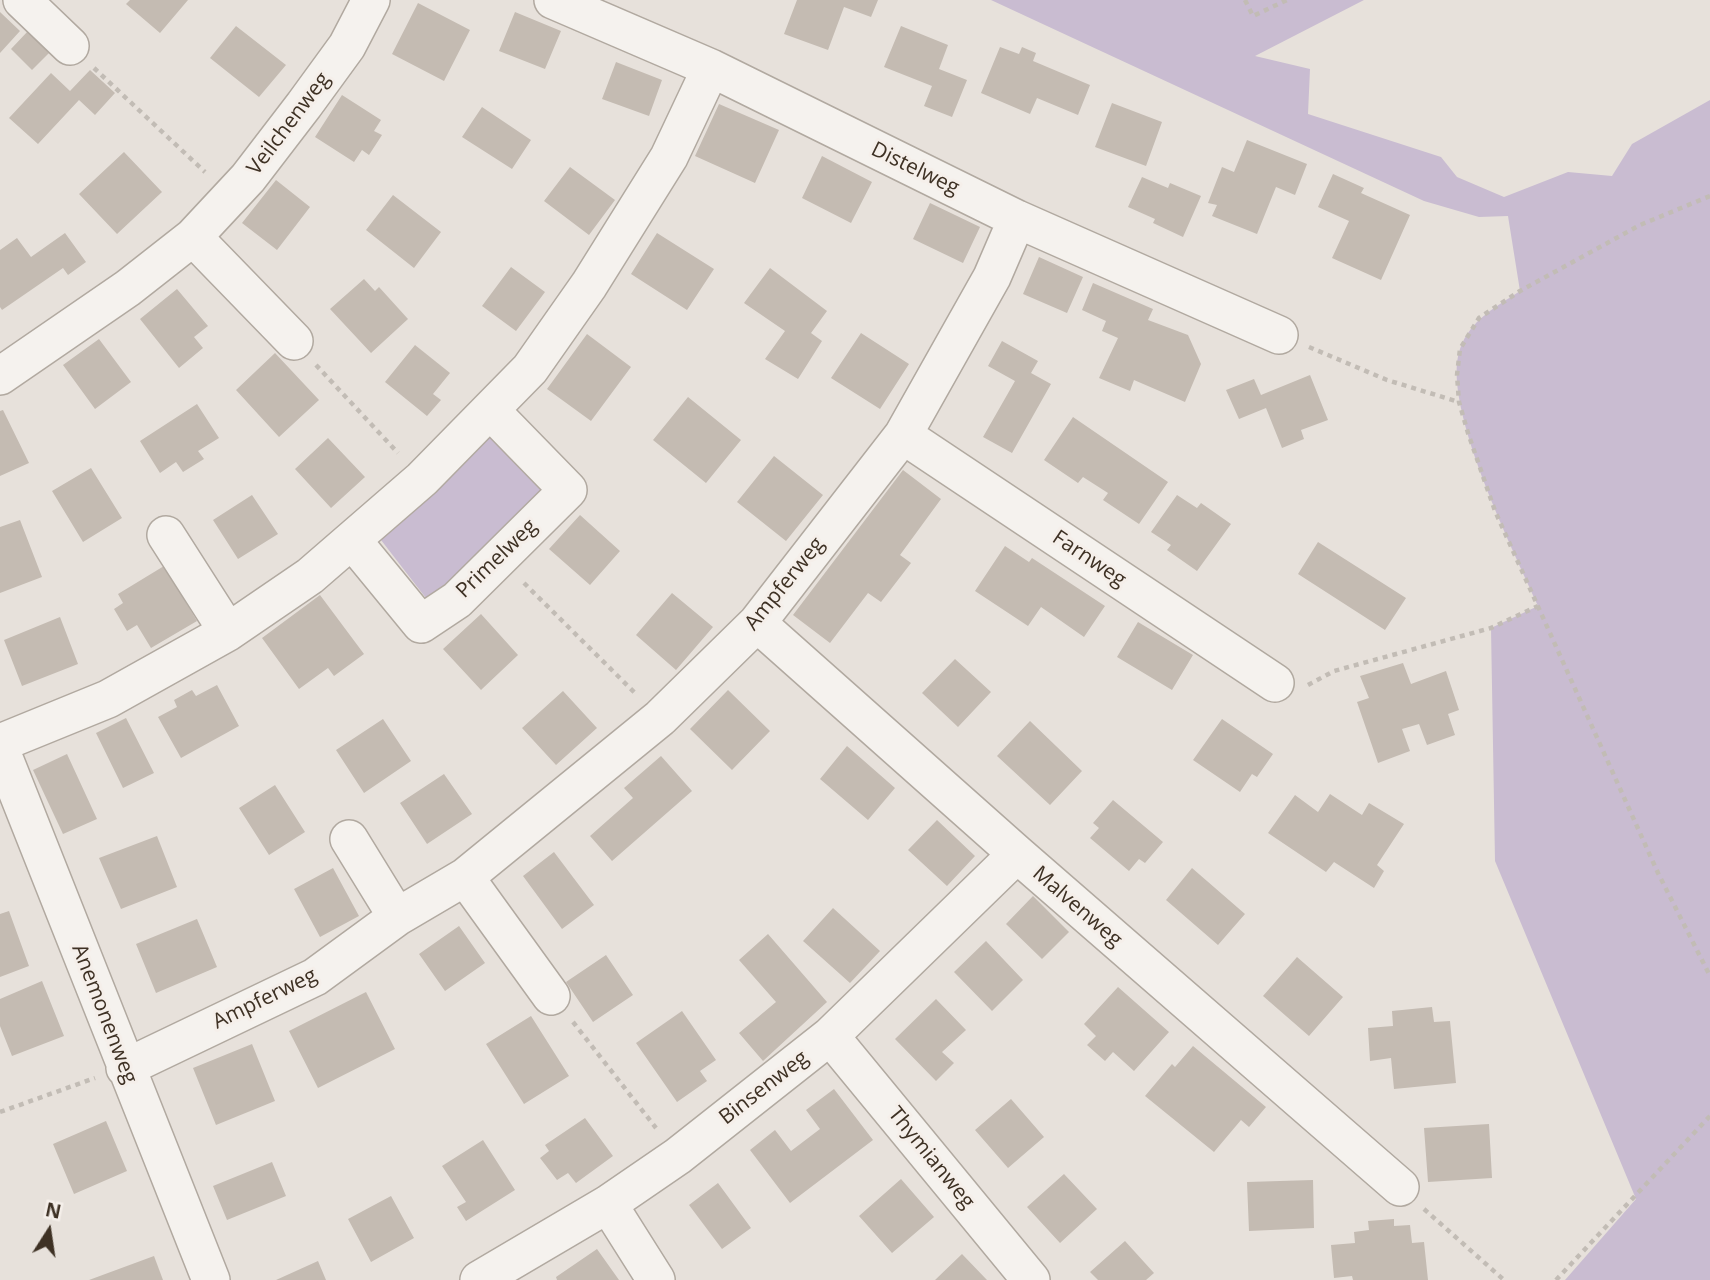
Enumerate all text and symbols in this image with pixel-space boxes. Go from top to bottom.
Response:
street label: Veilchenweg [242,68,336,180]
street label: Distelweg [867,137,963,201]
street label: Primelweg [451,514,543,604]
street label: Farnweg [1047,525,1131,593]
street label: Ampferweg [740,532,830,636]
street label: Malvenweg [1027,861,1127,953]
street label: Anemonenweg [66,941,142,1087]
street label: Ampferweg [209,963,321,1035]
street label: Binsenweg [715,1045,813,1131]
street label: Thymianweg [882,1102,980,1214]
north arrow [14,1196,84,1266]
text: N [43,1196,64,1225]

